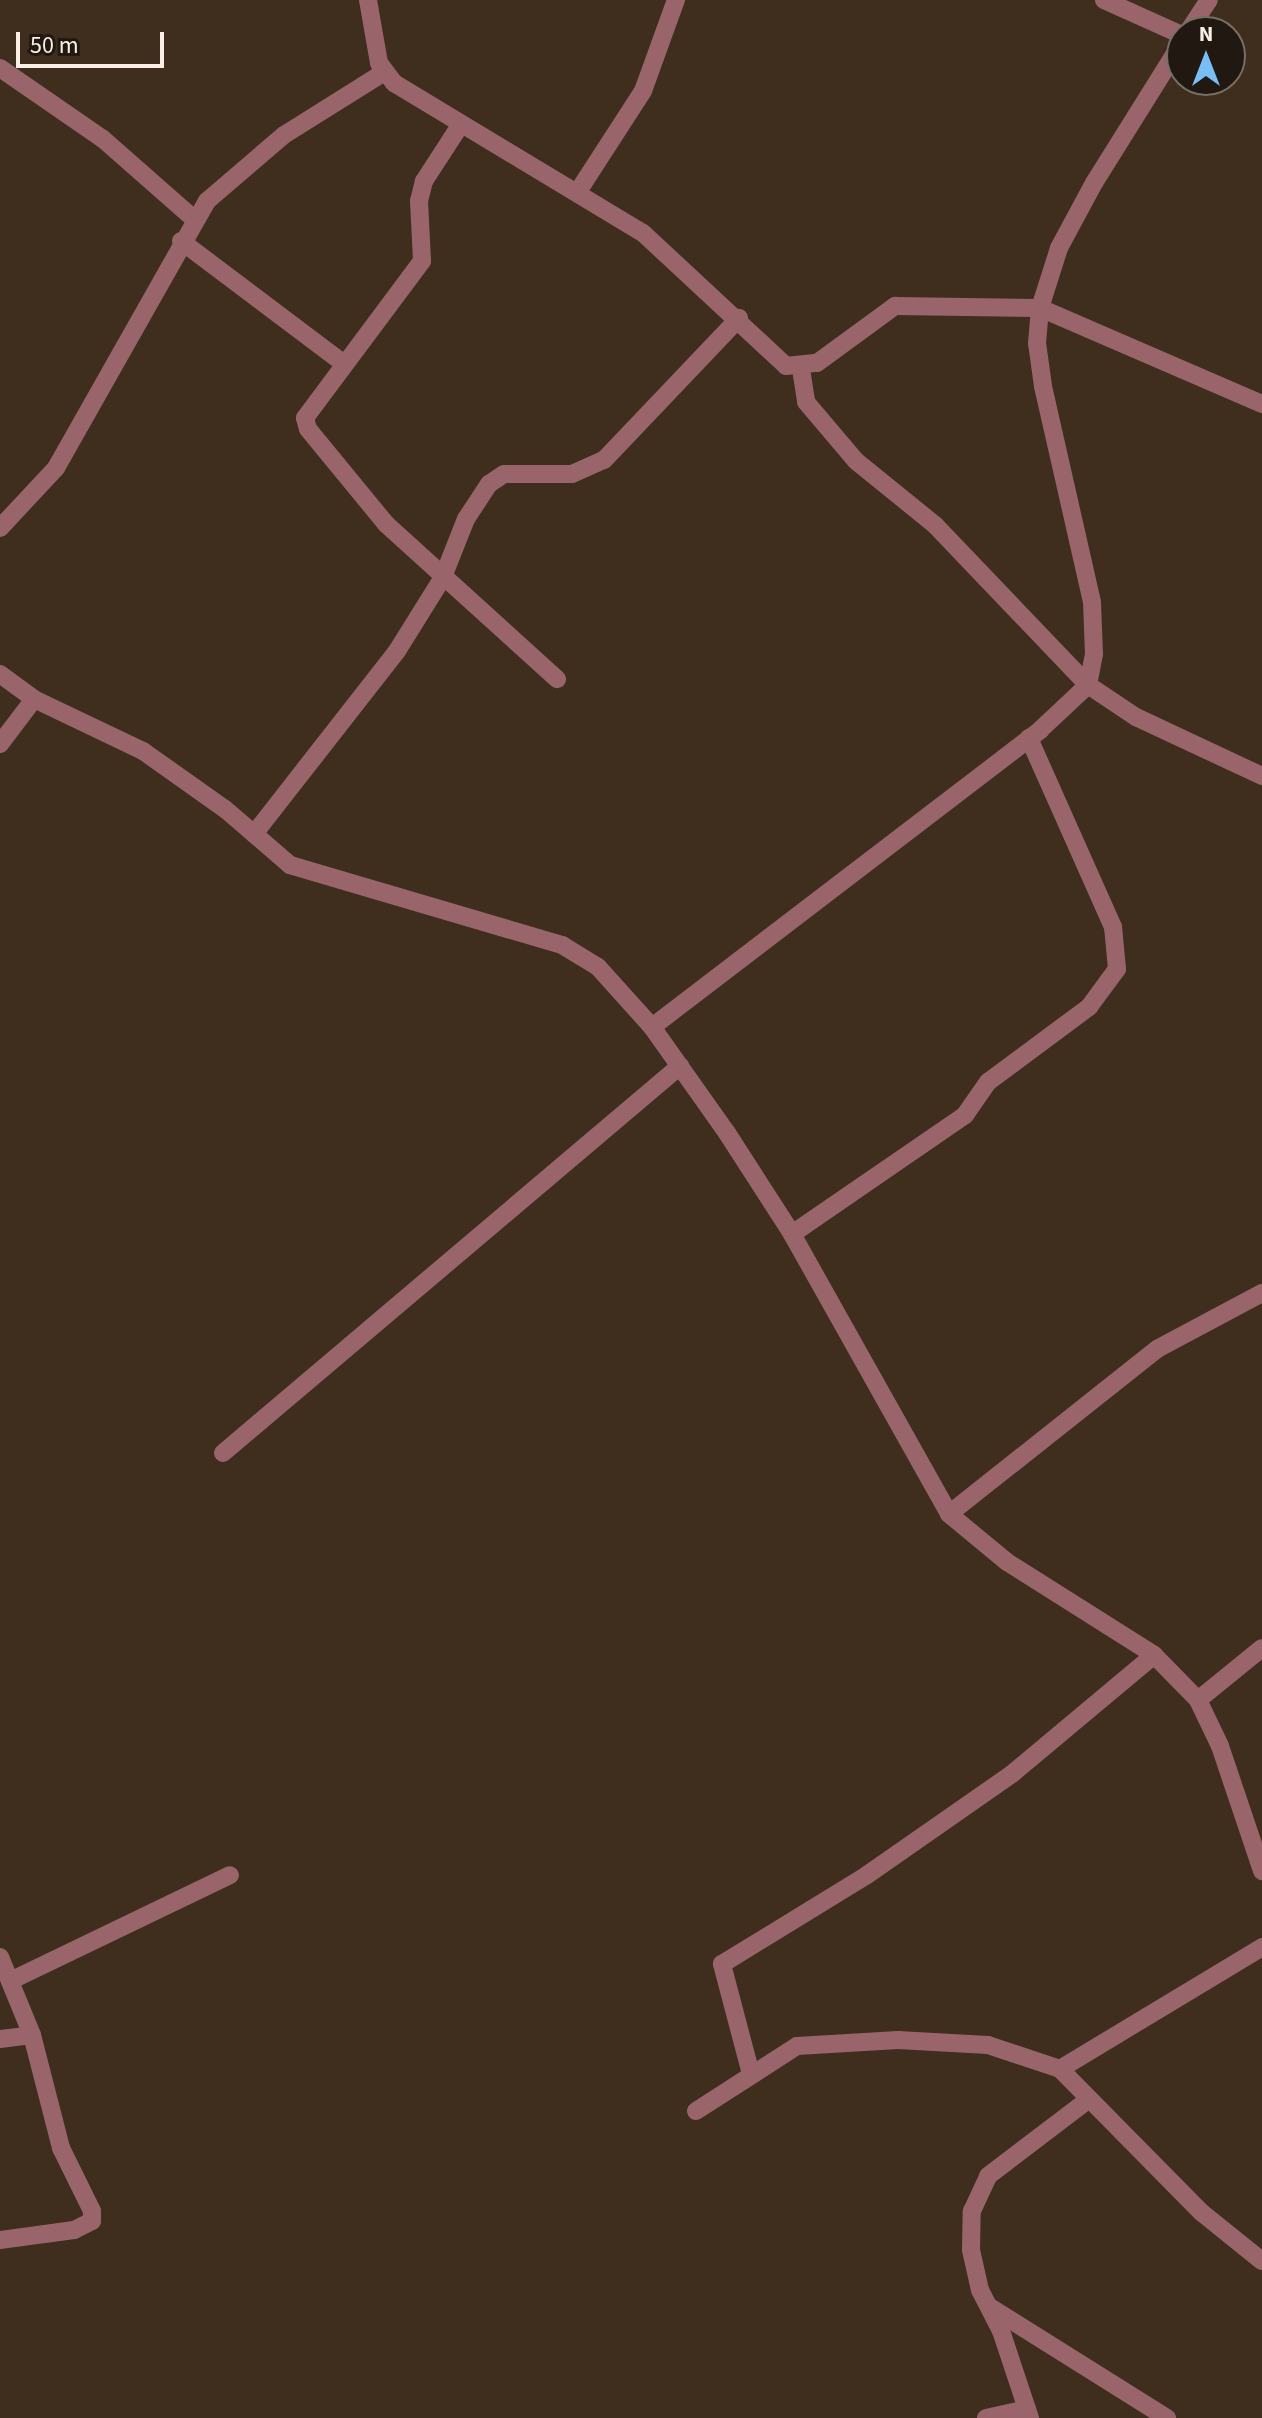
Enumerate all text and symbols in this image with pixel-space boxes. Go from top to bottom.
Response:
scale bar [20,16,168,66]
north arrow [1166,16,1246,96]
text: N [1199,18,1213,50]
text: 50 m [30,28,79,63]

